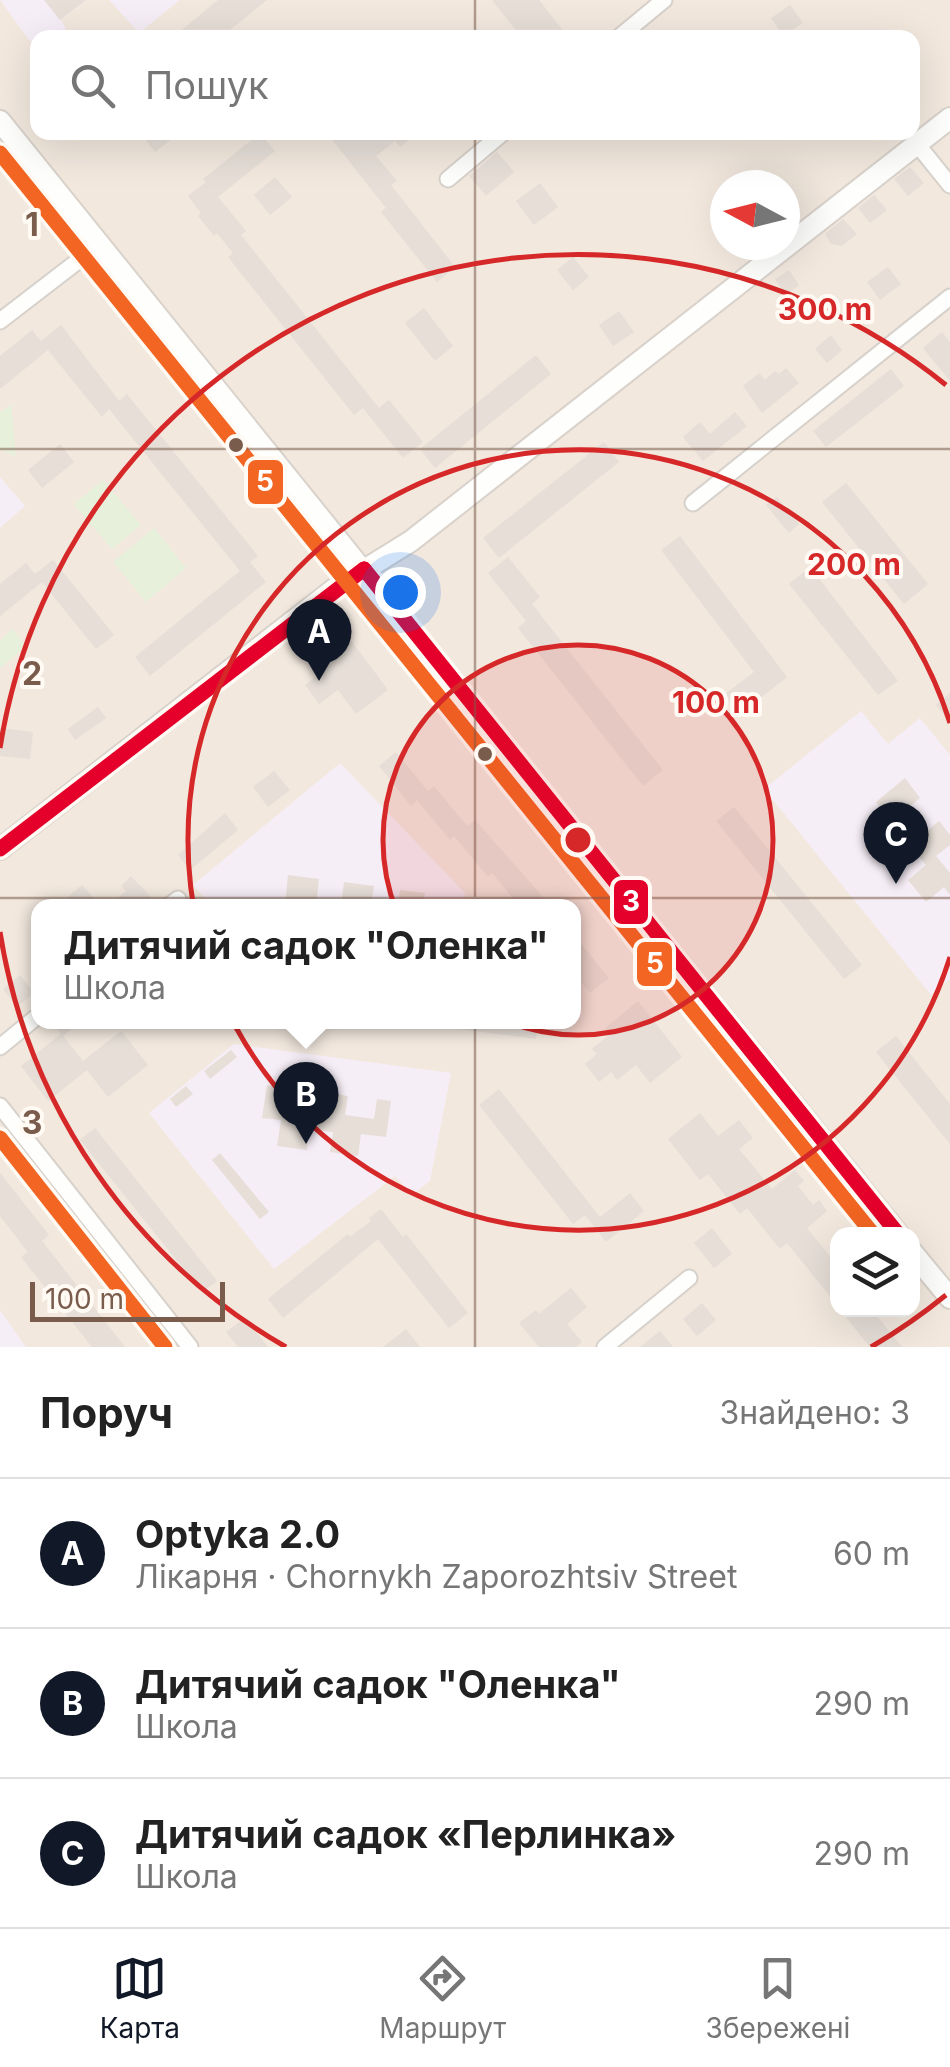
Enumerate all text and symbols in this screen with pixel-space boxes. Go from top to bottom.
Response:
search box [30,30,920,140]
icon: search [65,58,120,113]
text: Пошук [145,62,269,108]
north arrow [710,170,800,260]
text: 1 [25,205,39,244]
text: 300 m [778,291,872,327]
unlabelled marker [226,435,246,455]
line badge: 5 [246,458,285,506]
text: 5 [256,464,274,498]
text: 200 m [807,546,901,582]
your location [375,567,426,618]
pin: A [286,598,352,681]
text: 2 [22,654,42,693]
text: 100 m [672,684,760,720]
unlabelled marker [475,744,495,764]
pin: C [864,802,928,884]
centre of rings [560,822,596,858]
line badge: 3 [612,878,650,926]
text: 3 [622,884,640,918]
popup [31,899,581,1029]
text: Дитячий садок "Оленка" [63,922,549,968]
line badge: 5 [635,940,674,988]
text: 5 [646,946,664,980]
text: Школа [63,968,166,1007]
pin: B [274,1062,338,1144]
text: 3 [22,1103,42,1142]
map controls [830,1227,920,1317]
button: layers [830,1227,920,1317]
scale bar [30,1277,225,1322]
text: 100 m [45,1282,124,1316]
text: Поруч [40,1387,173,1438]
text: Знайдено: 3 [720,1393,910,1432]
text: Optyka 2.0 [135,1511,340,1557]
text: A [61,1534,84,1573]
text: 60 m [833,1534,910,1573]
text: Лікарня · Chornykh Zaporozhtsiv Street [135,1557,737,1596]
text: Дитячий садок "Оленка" [135,1661,621,1707]
text: B [62,1684,83,1723]
text: 290 m [813,1684,910,1723]
text: Школа [135,1707,238,1746]
text: Дитячий садок «Перлинка» [135,1811,676,1857]
text: C [61,1834,84,1873]
text: 290 m [813,1834,910,1873]
text: Школа [135,1857,238,1896]
tab: Карта [100,1951,180,2045]
tab: Маршрут [379,1951,506,2045]
tab: Збережені [706,1951,850,2045]

